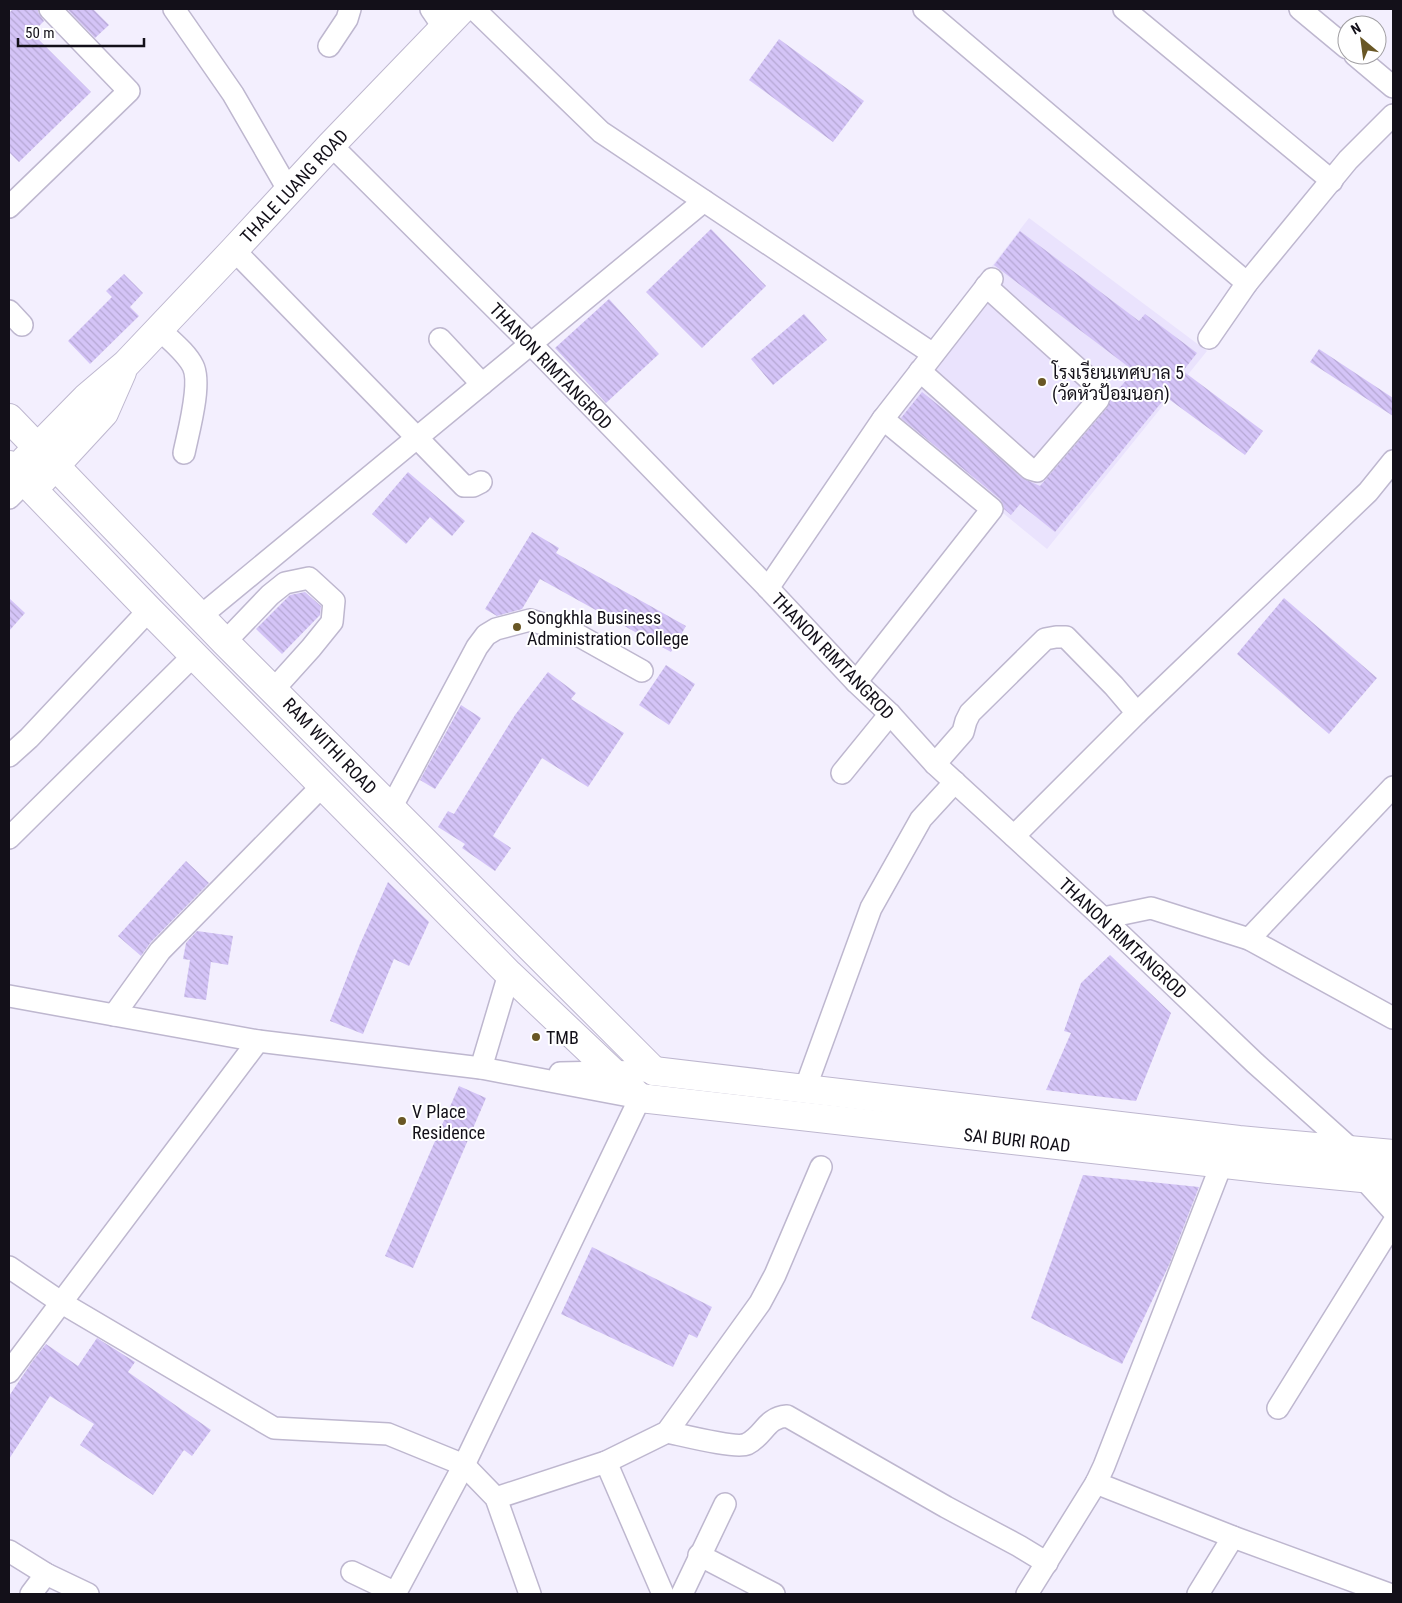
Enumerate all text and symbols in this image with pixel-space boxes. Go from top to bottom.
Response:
scale bar [18,15,144,47]
north arrow [1337,15,1387,65]
text: N [1348,20,1363,38]
text: 50 m [25,24,55,42]
street label: THALE LUANG ROAD [236,125,352,247]
street label: THANON RIMTANGROD [485,299,617,433]
place label: โรงเรียนเทศบาล 5 (วัดหัวป้อมนอก) [1051,360,1184,405]
marker: โรงเรียนเทศบาล 5 (วัดหัวป้อมนอก) [1036,376,1048,388]
street label: THANON RIMTANGROD [767,589,899,723]
place label: Songkhla Business Administration College [527,607,689,649]
marker: Songkhla Business Administration College [511,621,523,633]
street label: RAM WITHI ROAD [279,694,381,798]
street label: THANON RIMTANGROD [1055,873,1191,1003]
place label: TMB [546,1027,579,1048]
marker: TMB [530,1031,542,1043]
place label: V Place Residence [412,1101,485,1143]
marker: V Place Residence [396,1115,408,1127]
street label: SAI BURI ROAD [963,1124,1071,1156]

